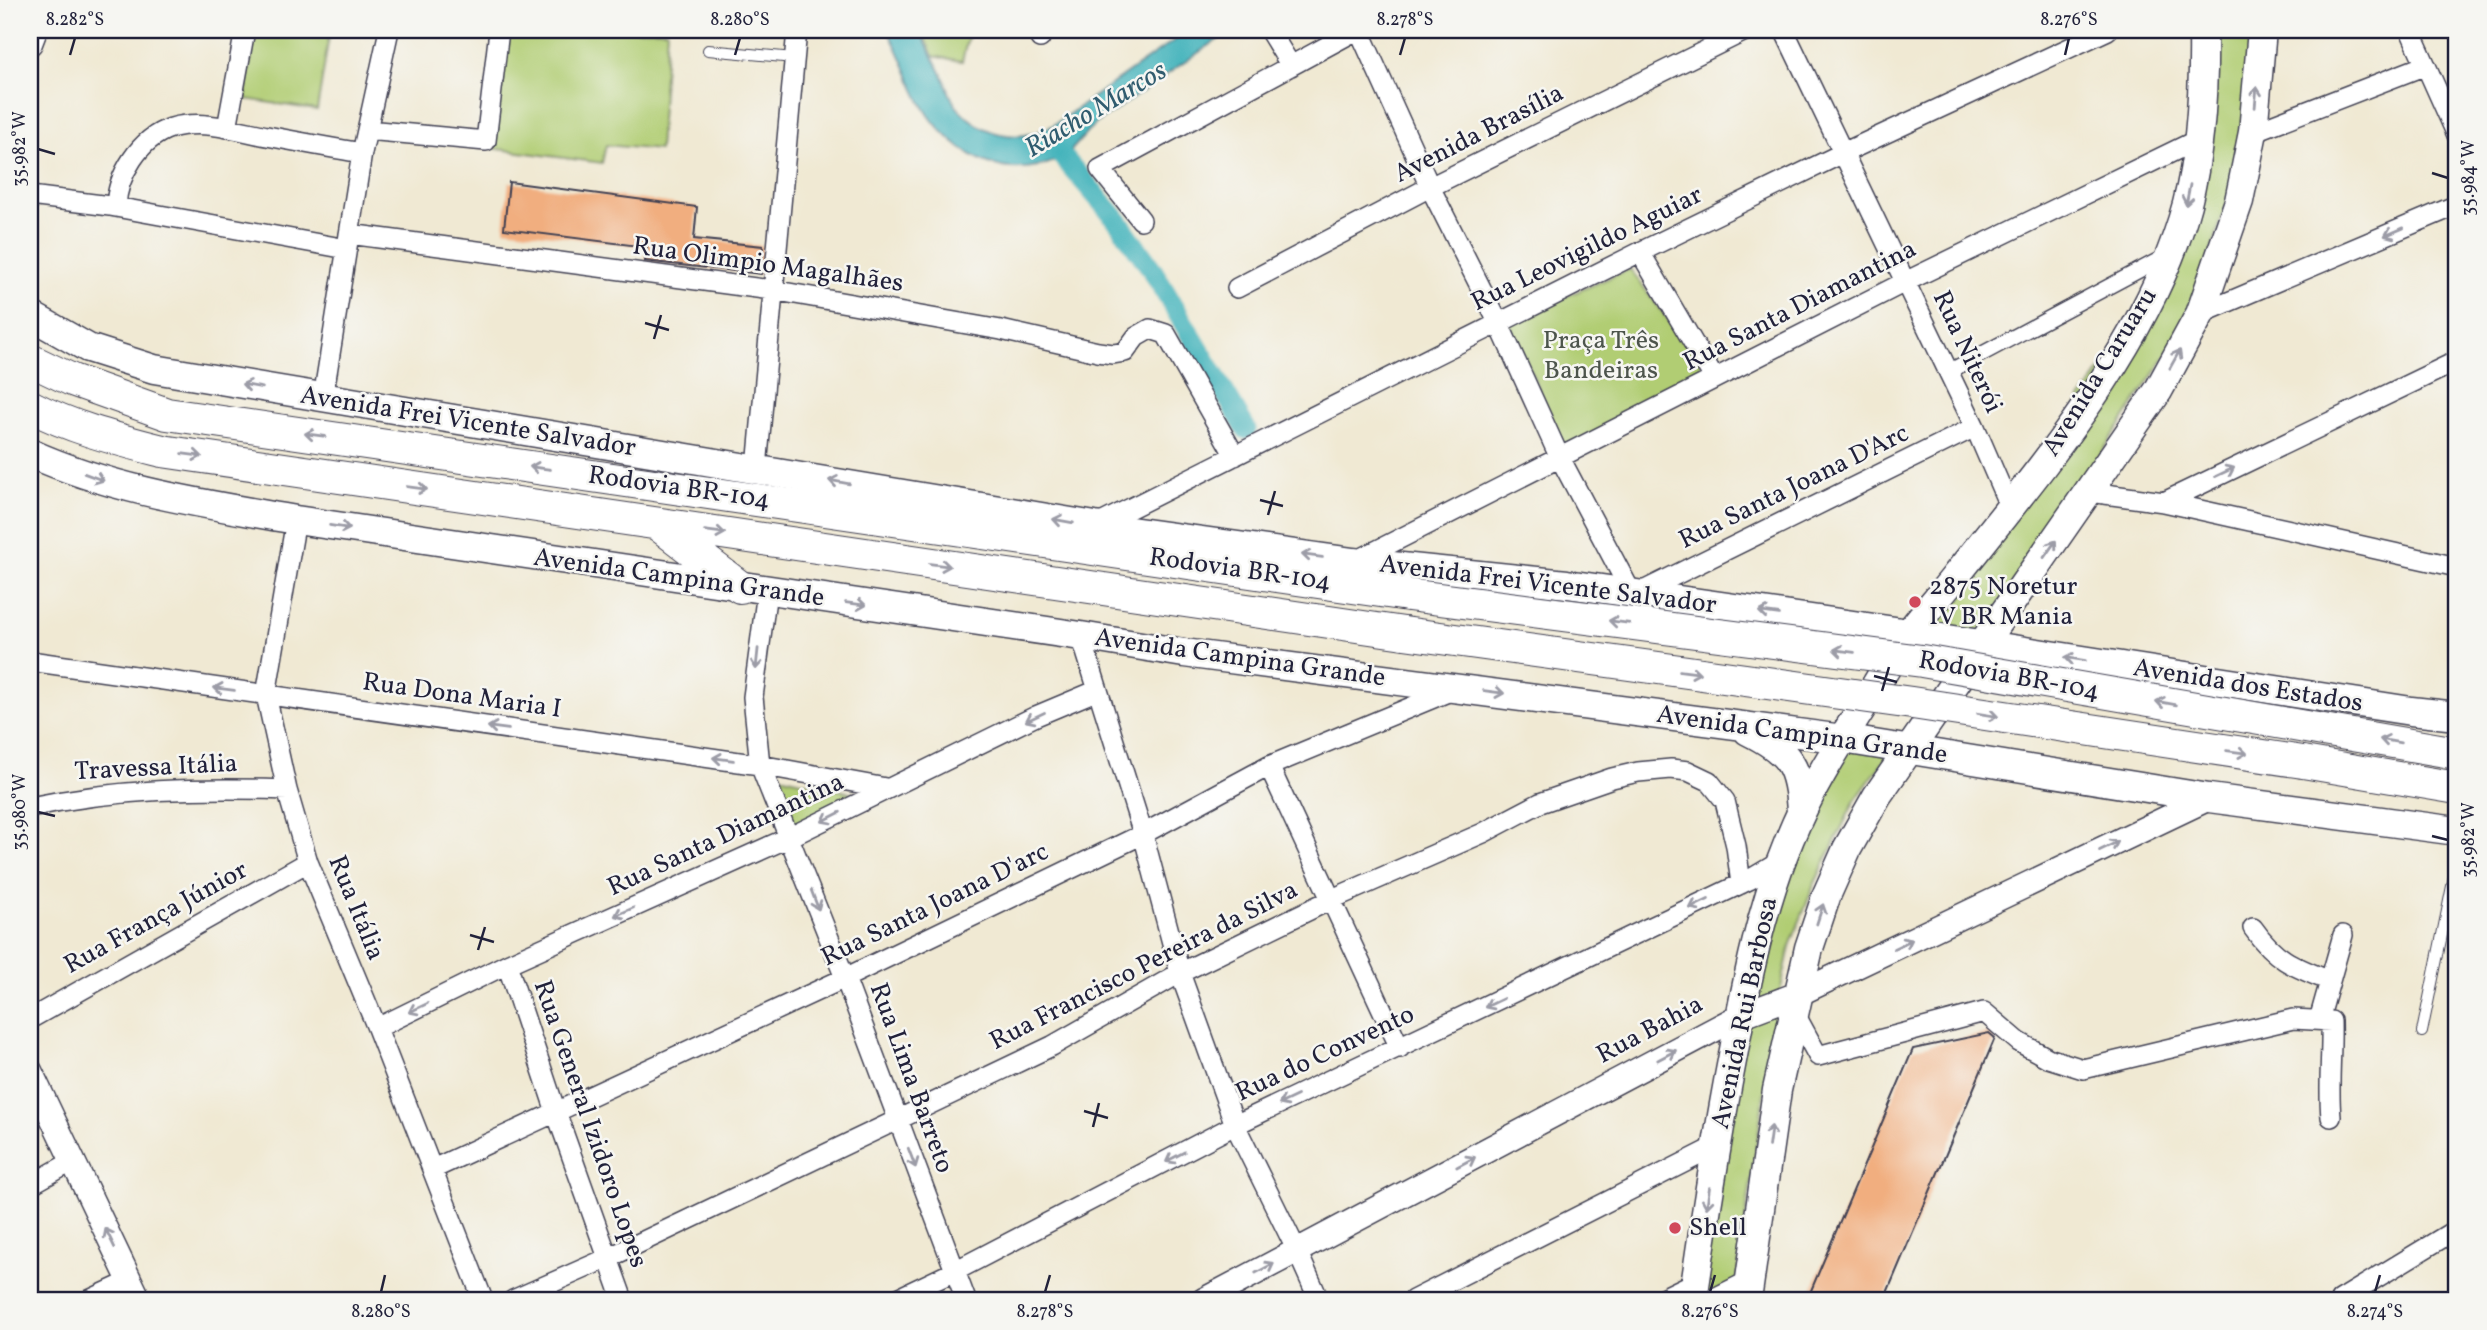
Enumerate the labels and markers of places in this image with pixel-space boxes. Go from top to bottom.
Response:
place label: 2875 Noretur IV BR Mania [1929,569,2078,635]
marker: 2875 Noretur IV BR Mania [1907,594,1923,610]
place label: Shell [1689,1210,1747,1246]
marker: Shell [1667,1220,1683,1236]

